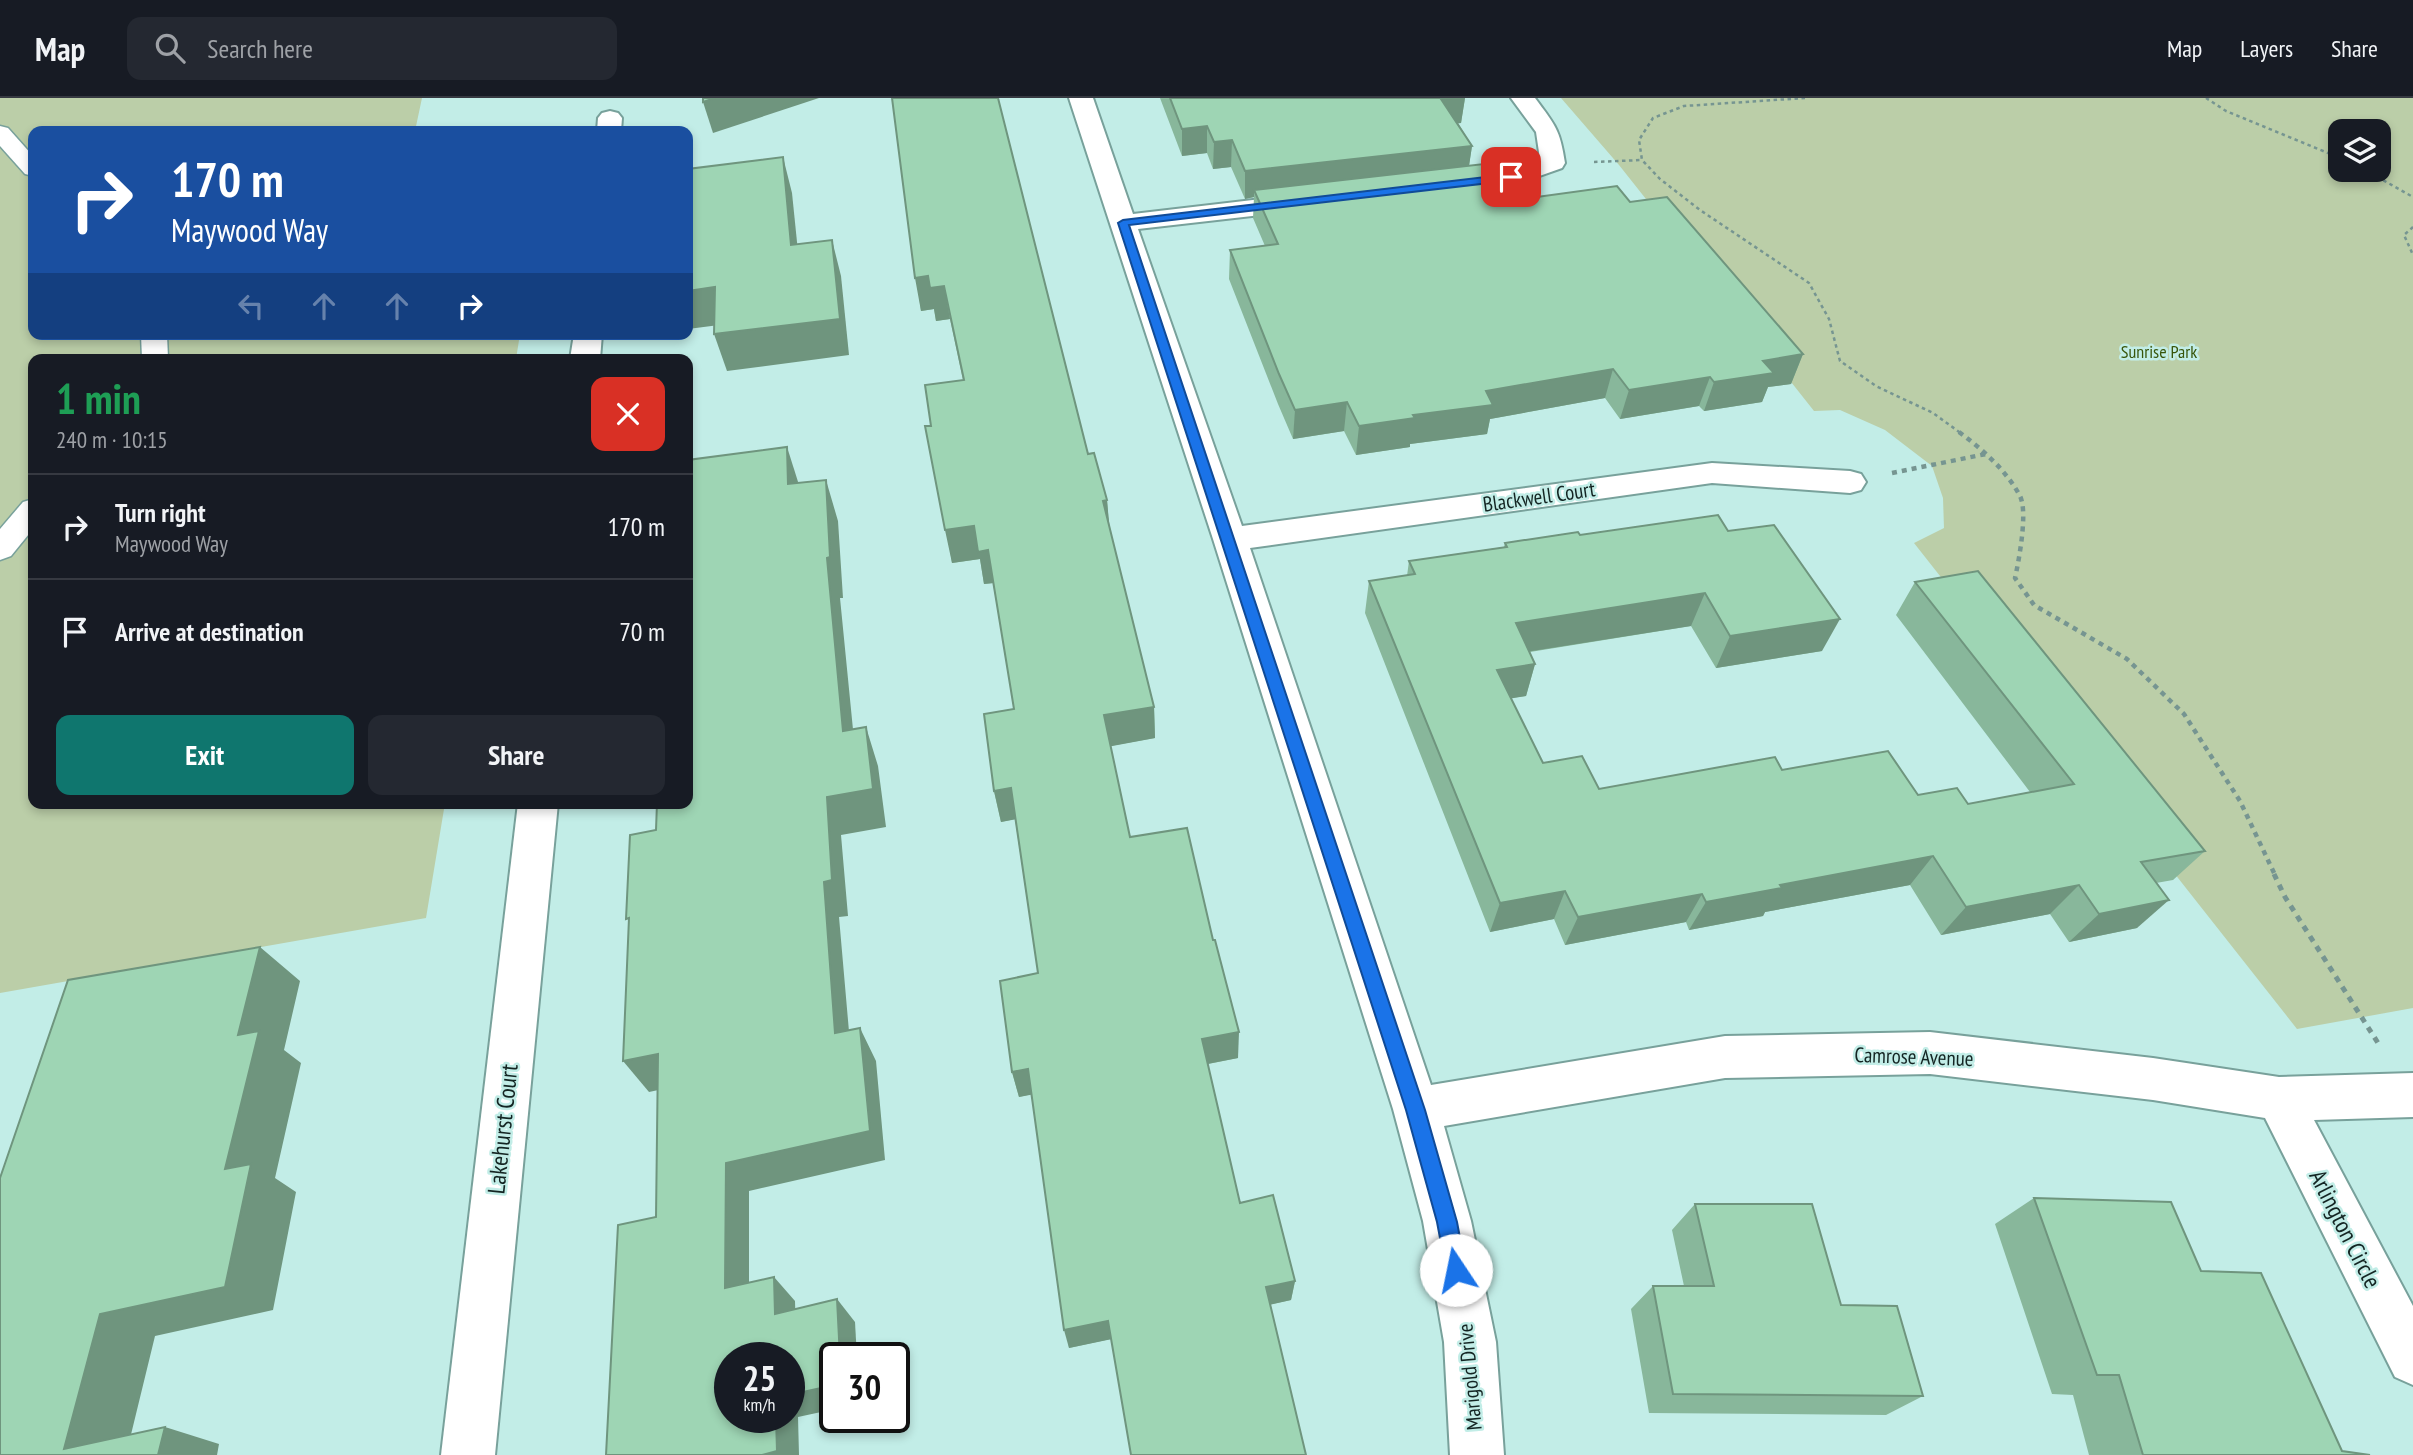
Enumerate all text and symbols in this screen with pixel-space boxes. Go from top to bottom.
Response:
search box [127,17,617,80]
text: Map [35,27,85,70]
icon: search [151,29,189,67]
text: Search here [207,32,313,65]
text: Map [2167,33,2202,64]
text: Layers [2240,33,2293,64]
text: Share [2331,33,2378,64]
map controls [2328,119,2391,182]
button: layers [2328,119,2391,182]
text: 170 m [171,147,284,211]
pin [1481,147,1541,207]
icon: right [56,154,147,245]
icon: arrive [1492,158,1530,196]
text: Maywood Way [171,209,328,251]
icon: left [232,287,270,325]
icon: ahead [305,287,343,325]
icon: ahead [378,287,416,325]
icon: right [451,287,489,325]
park label: Sunrise Park [2121,340,2197,363]
text: 1 min [56,371,141,426]
button: close [591,377,665,451]
text: 240 m · 10:15 [56,425,168,454]
street label: Blackwell Court [1481,475,1597,518]
text: Turn right [115,496,206,529]
icon: right [56,508,94,546]
text: 170 m [607,510,665,543]
text: Maywood Way [115,529,228,558]
icon: arrive [56,613,94,651]
text: Arrive at destination [115,615,304,648]
text: 70 m [619,615,665,648]
button: Exit [56,715,354,795]
button: Share [368,715,665,795]
street label: Camrose Avenue [1854,1041,1974,1072]
street label: Lakehurst Court [480,1062,525,1195]
street label: Arlington Circle [2302,1164,2389,1293]
position arrow [1419,1233,1493,1307]
street label: Marigold Drive [1451,1323,1488,1431]
speed limit sign: 30 [819,1342,910,1433]
text: 25 [743,1355,776,1401]
text: km/h [744,1393,775,1416]

